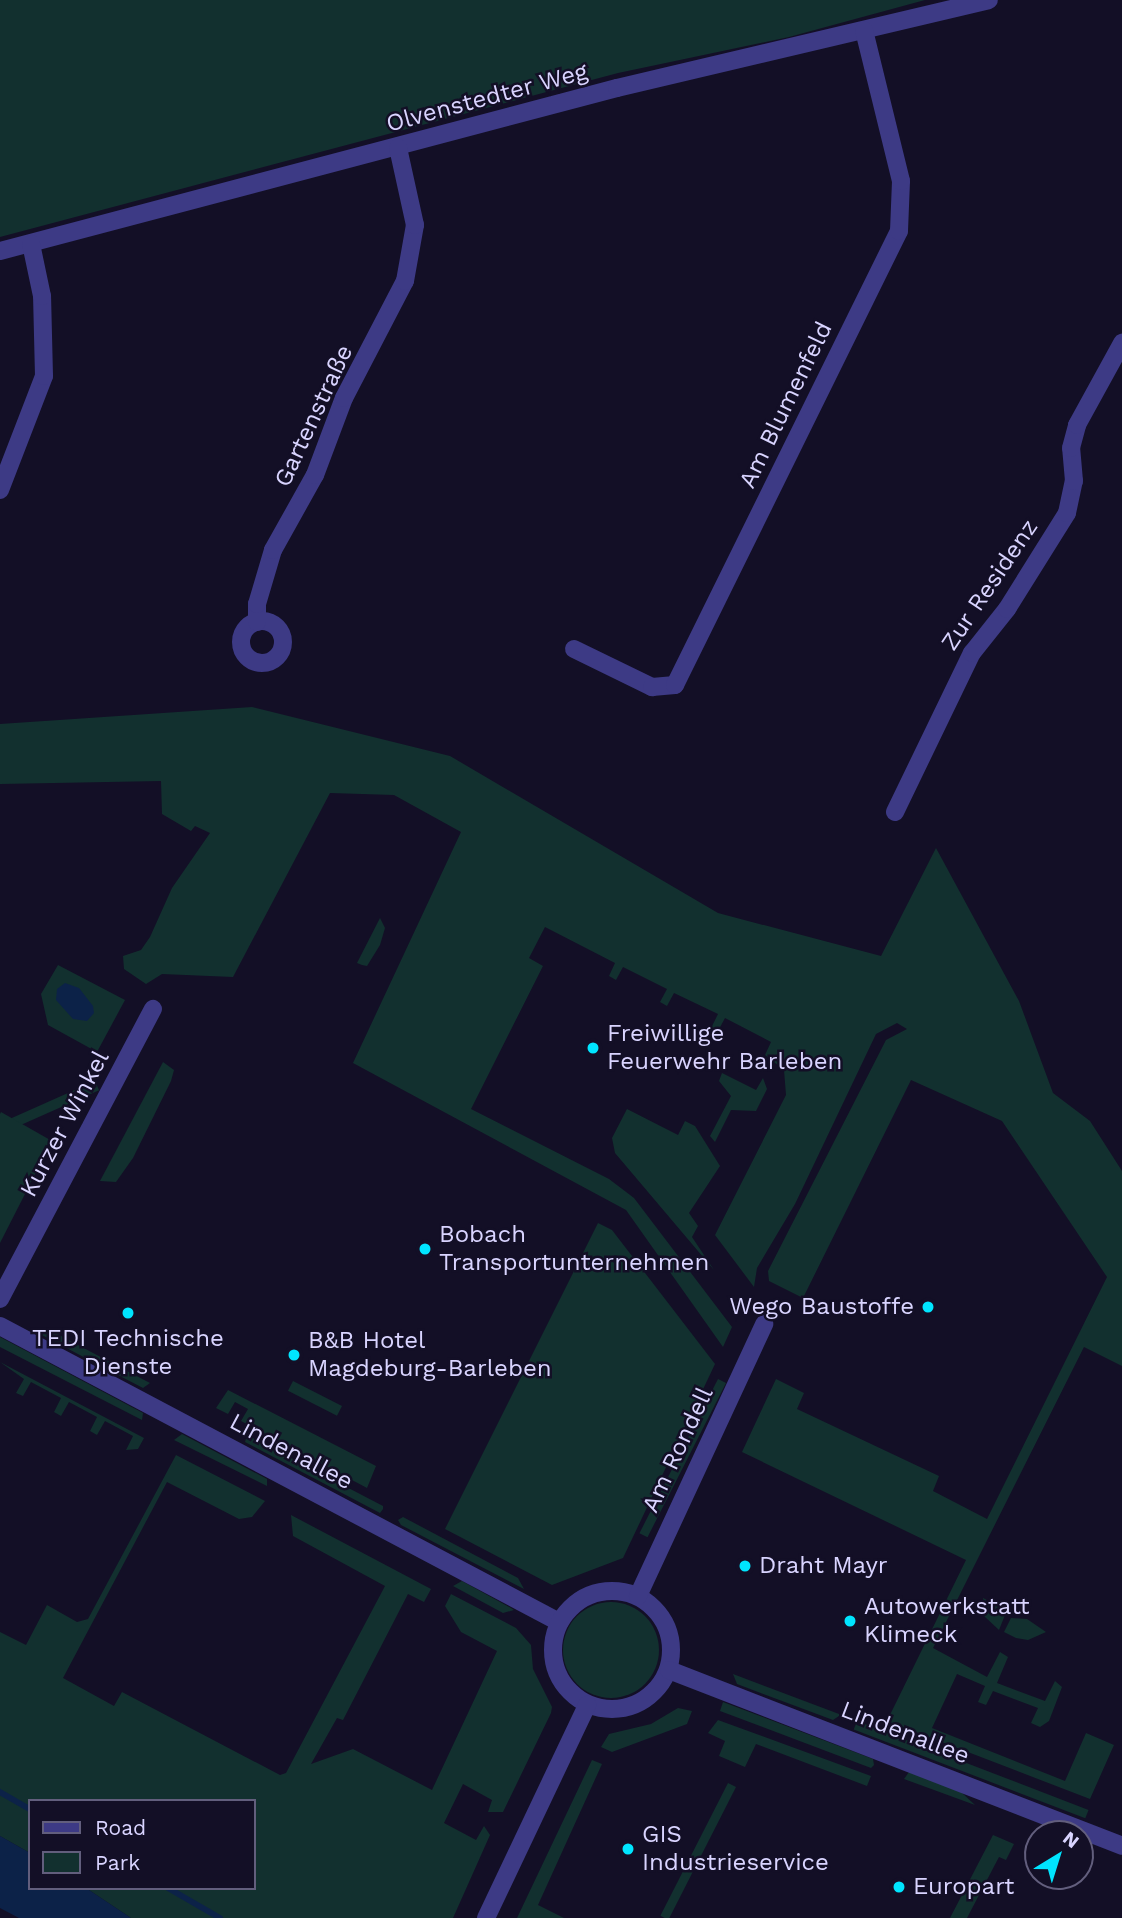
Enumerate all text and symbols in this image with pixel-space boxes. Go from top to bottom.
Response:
street label: Olvenstedter Weg [383,57,591,139]
street label: Am Blumenfeld [733,317,839,493]
street label: Gartenstraße [269,340,359,492]
street label: Zur Residenz [935,514,1045,656]
place label: Freiwillige Feuerwehr Barleben [607,1020,843,1076]
marker: Freiwillige Feuerwehr Barleben [585,1040,601,1056]
street label: Kurzer Winkel [14,1045,116,1203]
place label: Bobach Transportunternehmen [439,1221,709,1277]
marker: Bobach Transportunternehmen [417,1241,433,1257]
place label: Wego Baustoffe [729,1293,914,1321]
marker: Wego Baustoffe [920,1299,936,1315]
marker: TEDI Technische Dienste [120,1305,136,1321]
place label: TEDI Technische Dienste [32,1325,224,1381]
place label: B&B Hotel Magdeburg-Barleben [308,1327,552,1383]
marker: B&B Hotel Magdeburg-Barleben [286,1347,302,1363]
street label: Am Rondell [636,1383,720,1517]
street label: Lindenallee [225,1408,357,1496]
place label: Draht Mayr [759,1552,888,1580]
marker: Draht Mayr [737,1558,753,1574]
place label: Autowerkstatt Klimeck [864,1593,1030,1649]
marker: Autowerkstatt Klimeck [842,1613,858,1629]
street label: Lindenallee [837,1695,973,1771]
legend [28,1799,256,1890]
text: Road [95,1815,146,1840]
north arrow [1024,1820,1094,1890]
place label: GIS Industrieservice [642,1821,829,1877]
text: N [1058,1826,1084,1853]
marker: GIS Industrieservice [620,1841,636,1857]
text: Park [95,1850,140,1875]
place label: Europart [913,1873,1014,1901]
marker: Europart [891,1879,907,1895]

